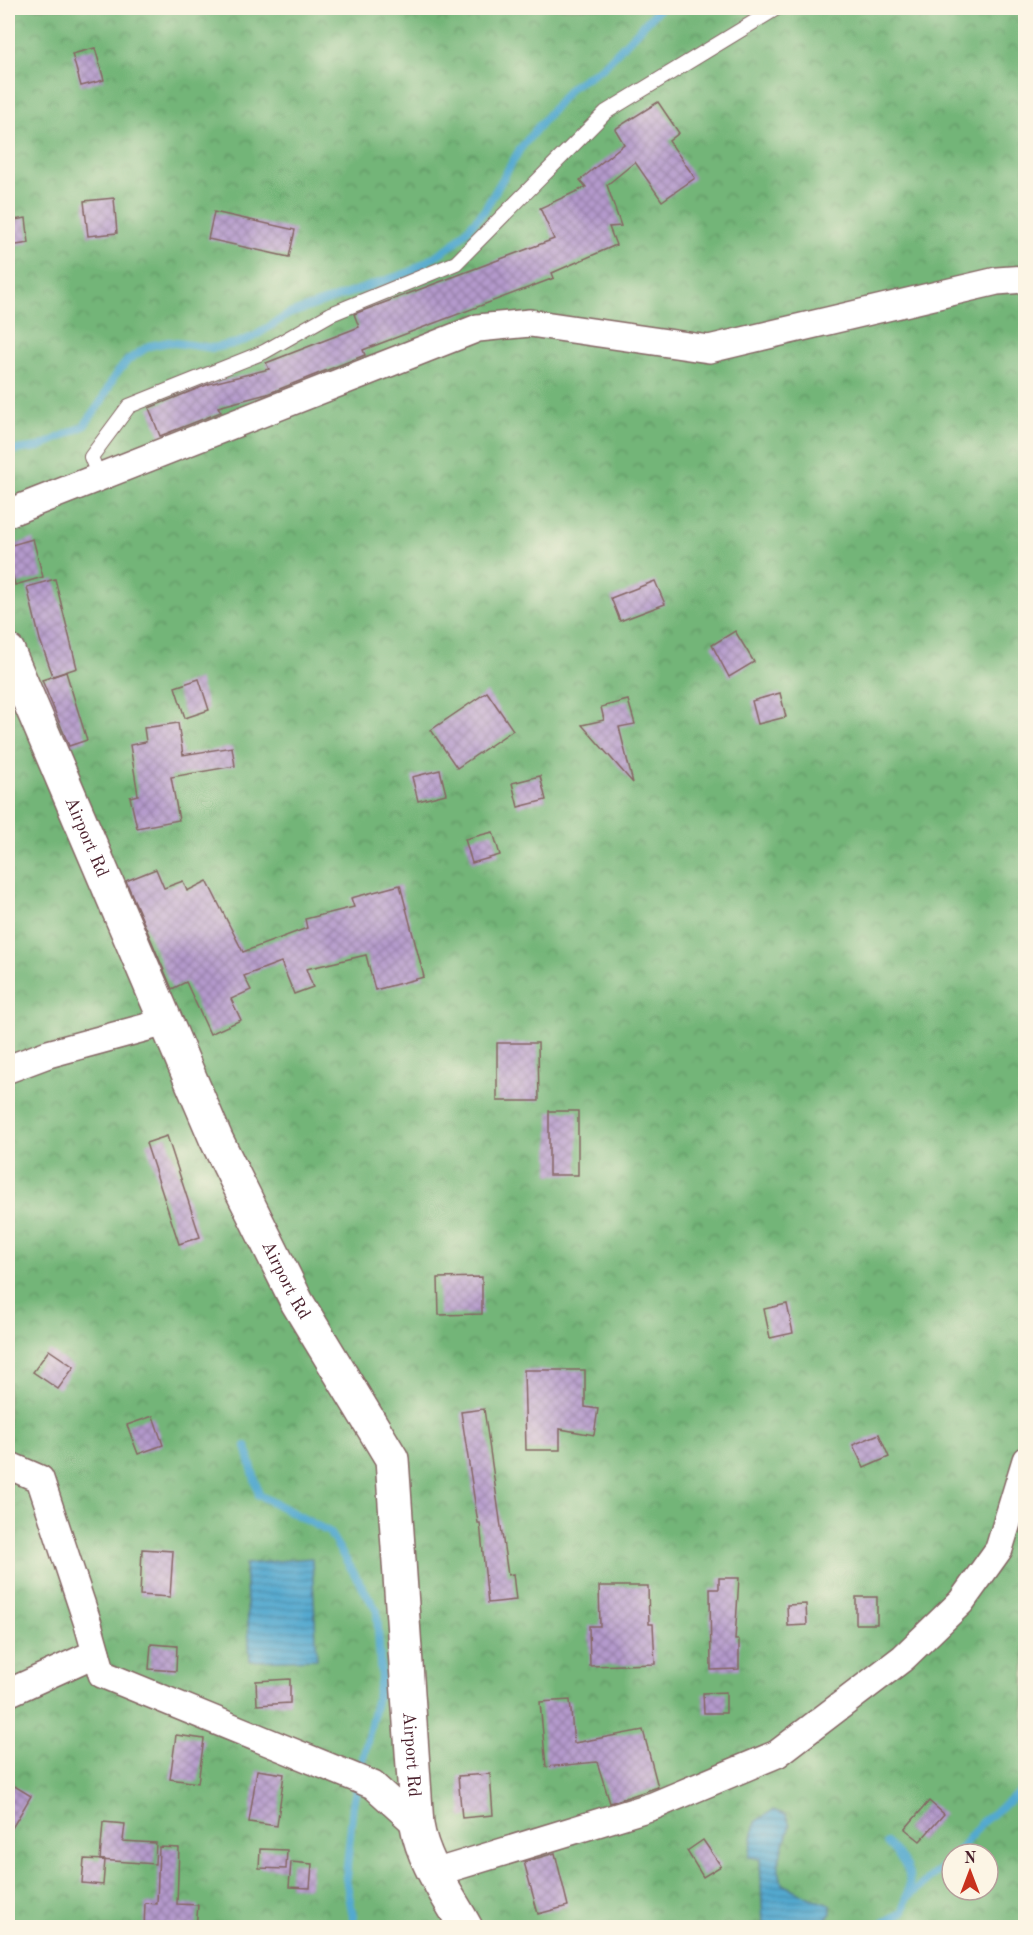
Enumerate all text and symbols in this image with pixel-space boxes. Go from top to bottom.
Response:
street label: Airport Rd [61,794,111,880]
street label: Airport Rd [258,1238,313,1323]
street label: Airport Rd [399,1711,423,1798]
north arrow [940,1842,1000,1902]
text: N [964,1851,977,1867]

